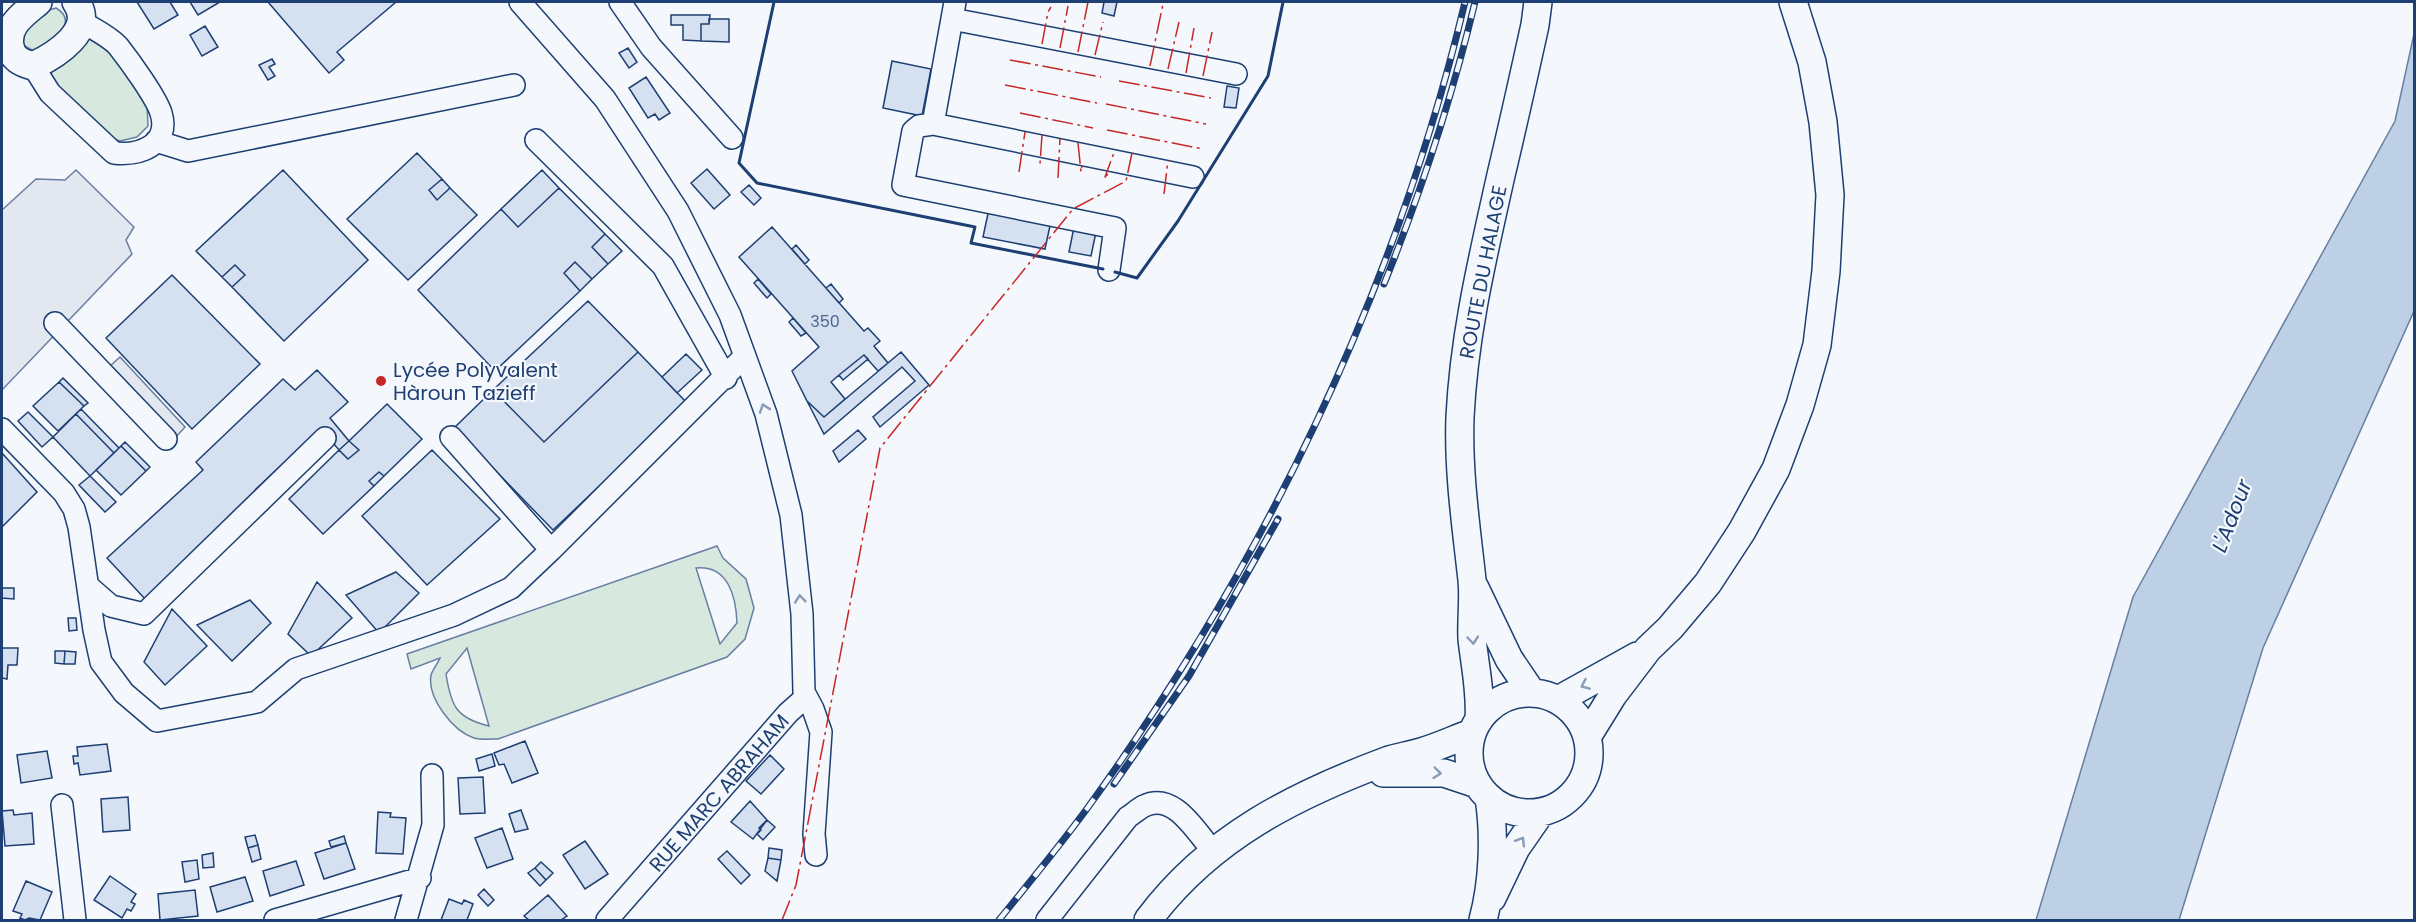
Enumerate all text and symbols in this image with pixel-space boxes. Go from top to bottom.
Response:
street label: ROUTE DU HALAGE [1452,183,1514,361]
house number: 350 [810,310,840,333]
place label: Lycée Polyvalent Hàroun Tazieff [393,356,558,407]
marker: Lycée Polyvalent Hàroun Tazieff [374,374,388,388]
one-way arrow [759,403,771,414]
water label: L'Adour [2204,474,2259,556]
one-way arrow [795,595,807,604]
one-way arrow [1466,636,1479,645]
one-way arrow [1580,678,1591,690]
street label: RUE MARC ABRAHAM [643,708,795,878]
one-way arrow [1432,766,1441,779]
one-way arrow [1514,837,1526,847]

